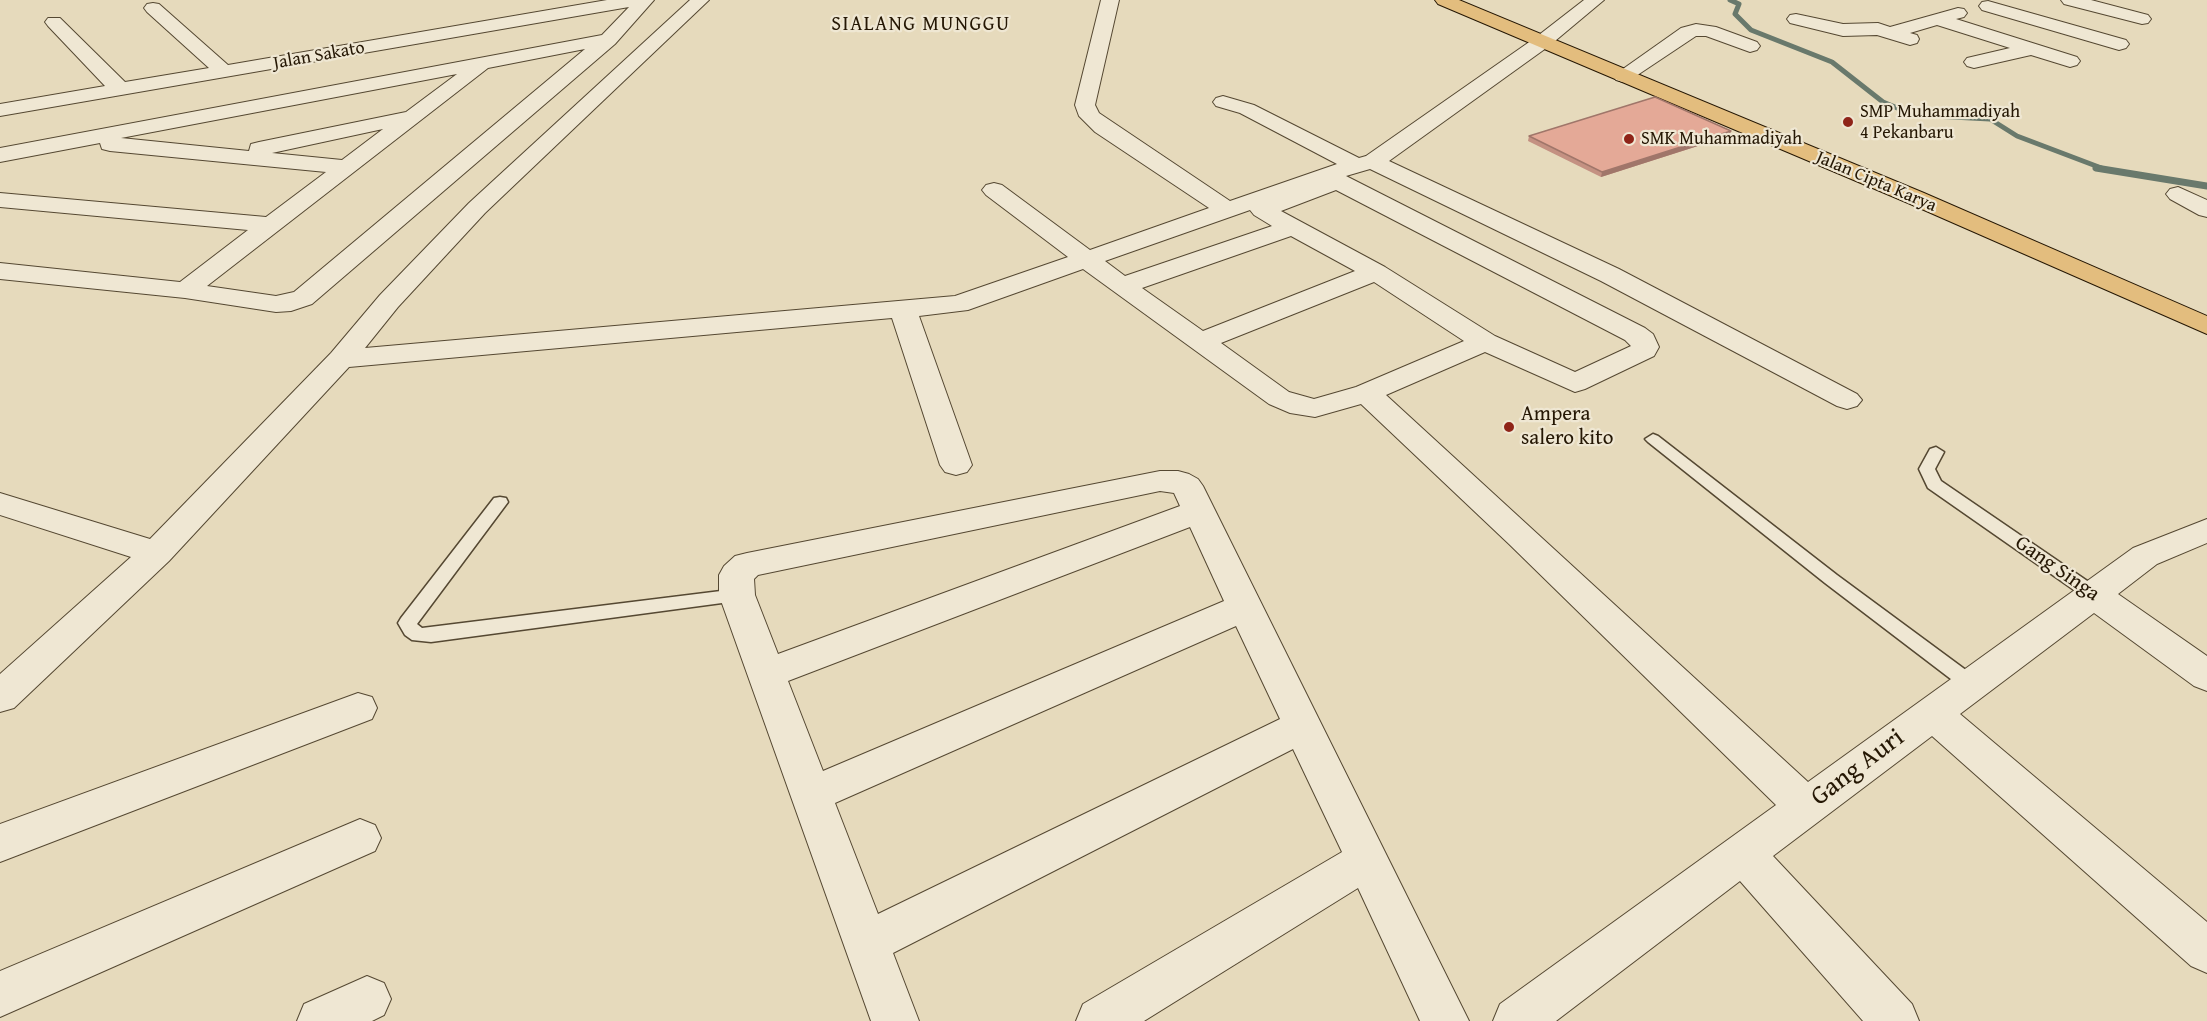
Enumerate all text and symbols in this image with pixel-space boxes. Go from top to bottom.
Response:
district label: SIALANG MUNGGU [831,13,1011,37]
street label: Jalan Sakato [272,37,366,75]
place label: SMP Muhammadiyah 4 Pekanbaru [1860,101,2020,144]
marker: SMP Muhammadiyah 4 Pekanbaru [1841,115,1855,129]
place label: SMK Muhammadiyah [1641,128,1802,150]
marker: SMK Muhammadiyah [1622,132,1636,146]
street label: Jalan Cipta Karya [1812,147,1940,217]
place label: Ampera salero kito [1521,402,1613,452]
marker: Ampera salero kito [1502,420,1516,434]
street label: Gang Singa [2010,531,2104,607]
street label: Gang Auri [1805,723,1911,813]

